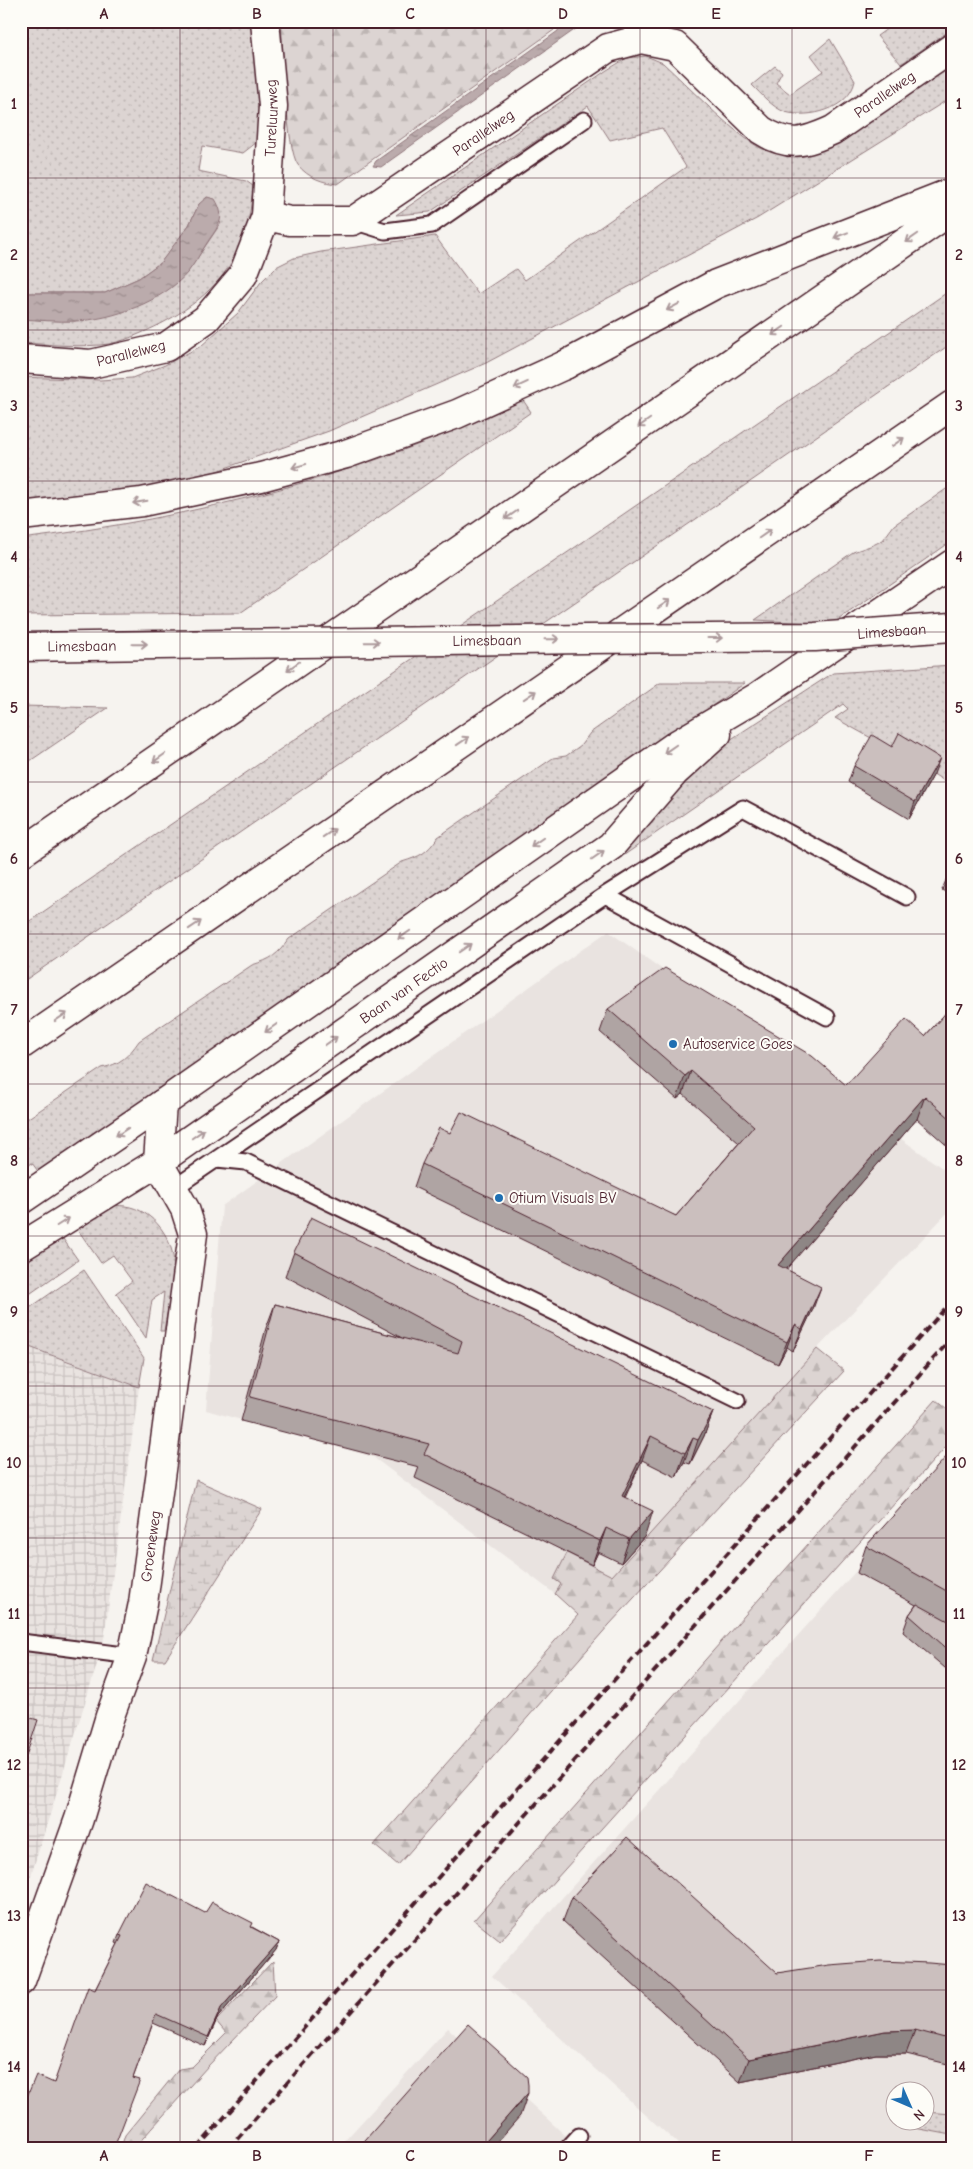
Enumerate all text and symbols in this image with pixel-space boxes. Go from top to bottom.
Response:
text: A [100,5,109,23]
text: B [252,5,262,23]
text: C [405,5,415,23]
text: D [558,5,568,23]
text: E [711,5,721,23]
text: F [864,5,874,23]
street label: Parallelweg [851,67,919,122]
street label: Tureluurweg [261,78,282,157]
text: 1 [11,95,17,113]
text: 1 [956,95,962,113]
street label: Parallelweg [449,105,518,160]
one-way arrow [834,231,849,241]
one-way arrow [905,233,919,243]
text: 2 [10,246,18,264]
text: 2 [955,246,963,264]
one-way arrow [666,303,681,312]
one-way arrow [771,326,785,336]
street label: Parallelweg [95,336,167,370]
one-way arrow [514,381,529,390]
text: 3 [10,397,18,415]
text: 3 [955,397,963,415]
one-way arrow [637,418,651,428]
one-way arrow [891,437,905,447]
one-way arrow [291,462,307,472]
one-way arrow [132,497,148,507]
one-way arrow [504,510,518,520]
one-way arrow [757,529,771,539]
text: 4 [10,548,18,566]
text: 4 [955,548,963,566]
one-way arrow [657,598,671,609]
street label: Limesbaan [857,620,927,643]
street label: Limesbaan [452,631,522,650]
one-way arrow [706,633,723,643]
one-way arrow [544,634,560,644]
street label: Limesbaan [47,637,117,656]
one-way arrow [364,637,380,646]
one-way arrow [132,639,148,649]
one-way arrow [286,661,300,671]
one-way arrow [523,690,537,700]
text: 5 [10,699,18,717]
text: 5 [955,699,963,717]
one-way arrow [456,736,470,746]
one-way arrow [663,744,677,754]
one-way arrow [152,753,166,764]
one-way arrow [322,828,336,838]
one-way arrow [530,837,544,847]
text: 6 [10,850,18,868]
one-way arrow [591,850,605,860]
text: 6 [955,850,963,868]
one-way arrow [188,920,202,930]
one-way arrow [397,930,411,940]
one-way arrow [457,943,471,953]
street label: Baan van Fectio [356,954,451,1027]
text: 7 [10,1001,18,1019]
text: 7 [955,1001,963,1019]
one-way arrow [54,1012,68,1022]
one-way arrow [264,1023,278,1033]
place label: Autoservice Goes [683,1035,793,1053]
one-way arrow [324,1036,338,1046]
marker: Autoservice Goes [667,1038,679,1050]
one-way arrow [115,1127,129,1137]
one-way arrow [191,1129,205,1139]
text: 8 [10,1152,18,1170]
text: 8 [955,1152,963,1170]
place label: Otium Visuals BV [509,1189,616,1207]
marker: Otium Visuals BV [493,1192,505,1204]
one-way arrow [55,1217,69,1227]
text: 9 [10,1303,18,1321]
text: 9 [955,1303,963,1321]
text: 10 [6,1454,22,1472]
text: 10 [951,1454,967,1472]
street label: Groeneweg [137,1509,164,1583]
text: 11 [8,1605,20,1623]
text: 11 [953,1605,965,1623]
text: 12 [7,1756,21,1774]
text: 12 [952,1756,966,1774]
text: 13 [7,1907,21,1925]
text: 13 [952,1907,966,1925]
text: 14 [7,2058,21,2076]
text: 14 [952,2058,966,2076]
north arrow [886,2082,936,2132]
text: N [910,2106,928,2124]
text: A [100,2147,109,2165]
text: B [252,2147,262,2165]
text: C [405,2147,415,2165]
text: D [558,2147,568,2165]
text: E [711,2147,721,2165]
text: F [864,2147,874,2165]

